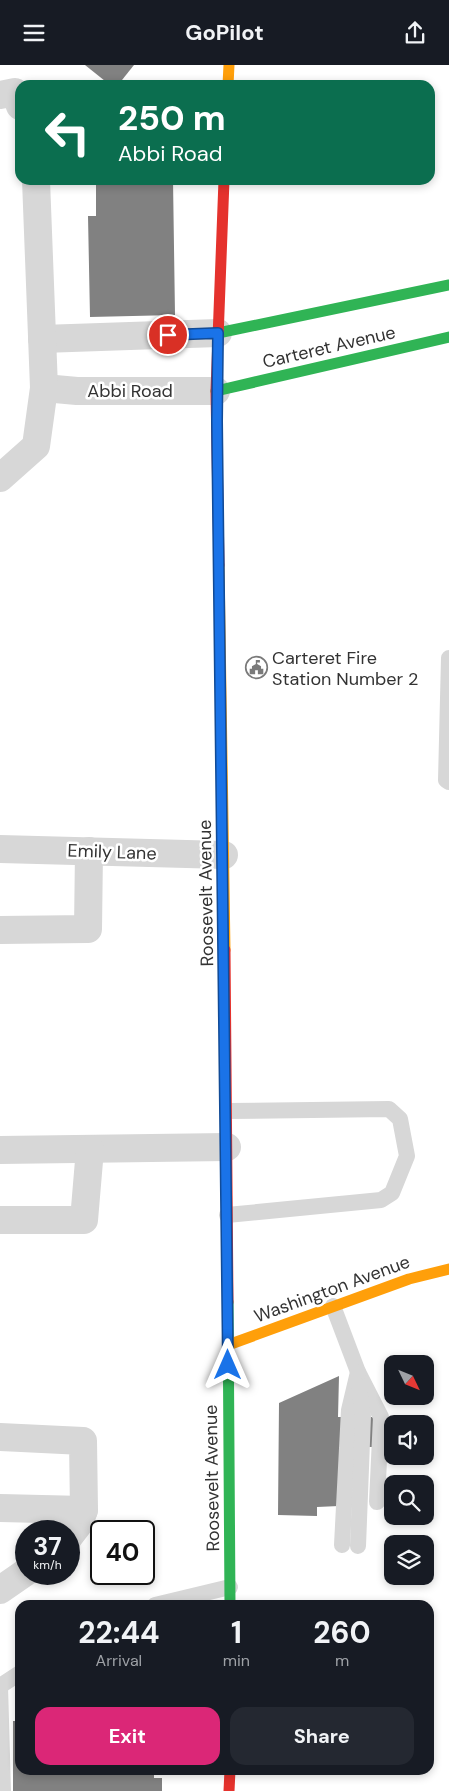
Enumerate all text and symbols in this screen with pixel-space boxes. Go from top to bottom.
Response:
text: GoPilot [185,18,264,47]
icon: menu [20,19,48,47]
icon: share [401,19,429,47]
text: 250 m [118,95,226,141]
icon: left [35,100,100,165]
text: Abbi Road [118,139,223,168]
pin [147,314,189,356]
street label: Carteret Avenue [260,320,398,374]
icon: arrive [154,321,182,349]
street label: Abbi Road [87,379,173,403]
place label: Carteret Fire Station Number 2 [272,646,418,691]
public building icon: Carteret Fire Station Number 2 [244,656,268,680]
street label: Roosevelt Avenue [193,819,219,967]
street label: Emily Lane [67,838,157,866]
street label: Washington Avenue [251,1250,413,1328]
position arrow [201,1338,253,1390]
north arrow [384,1355,434,1405]
map controls [384,1355,434,1585]
street label: Roosevelt Avenue [199,1404,225,1552]
button: sound [384,1415,434,1465]
button: search [384,1475,434,1525]
speed limit sign: 40 [90,1520,155,1585]
text: 37 [33,1530,62,1563]
button: layers [384,1535,434,1585]
text: km/h [33,1557,62,1573]
text: 22:44 [78,1613,160,1652]
text: 1 [231,1613,242,1652]
text: 260 [313,1613,371,1652]
text: Arrival [96,1650,142,1671]
text: min [223,1650,250,1671]
text: m [335,1650,349,1671]
button: Exit [35,1707,220,1765]
button: Share [230,1707,414,1765]

